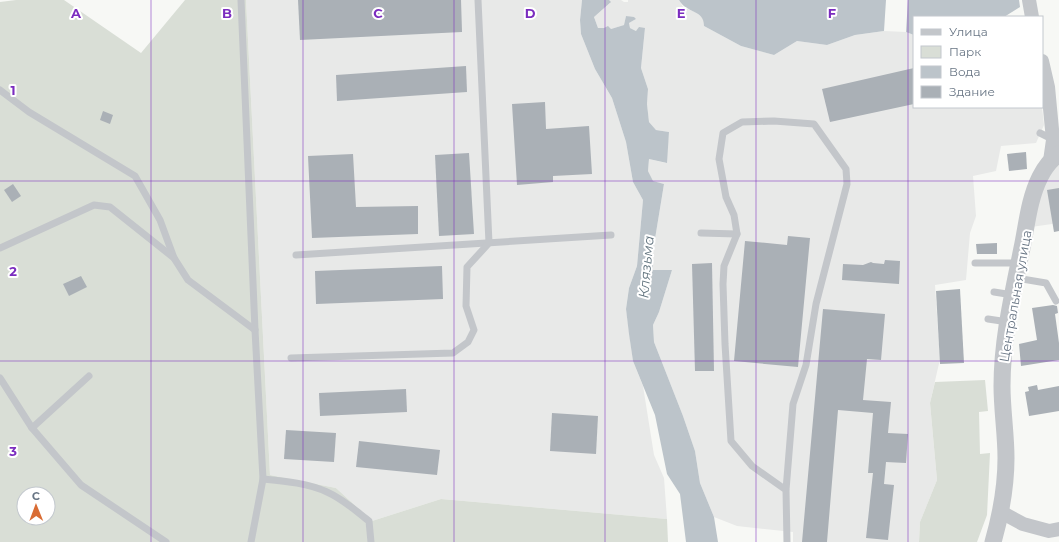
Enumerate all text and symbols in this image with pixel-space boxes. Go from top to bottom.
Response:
text: A [70,5,82,21]
text: B [222,5,232,21]
text: C [373,5,383,21]
text: D [525,5,536,21]
text: E [677,5,686,21]
text: F [828,5,836,21]
legend [913,16,1043,108]
text: Улица [949,24,988,39]
text: Парк [949,44,981,59]
text: Вода [949,64,980,79]
text: 1 [10,82,16,98]
text: Здание [949,84,995,99]
street label: Центральная улица [996,229,1034,363]
water label: Клязьма [634,235,658,299]
text: 2 [9,263,17,279]
text: 3 [8,443,17,459]
north arrow [16,486,56,526]
text: С [32,489,40,503]

